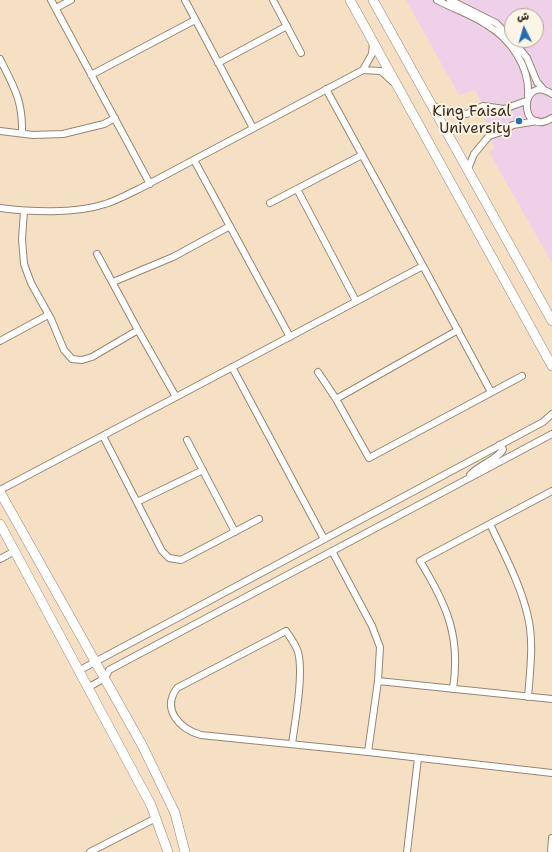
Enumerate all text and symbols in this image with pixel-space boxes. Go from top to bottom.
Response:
north arrow [504,8,544,48]
text: ش [516,9,530,25]
place label: King Faisal University [432,103,511,138]
marker: King Faisal University [514,116,524,126]

